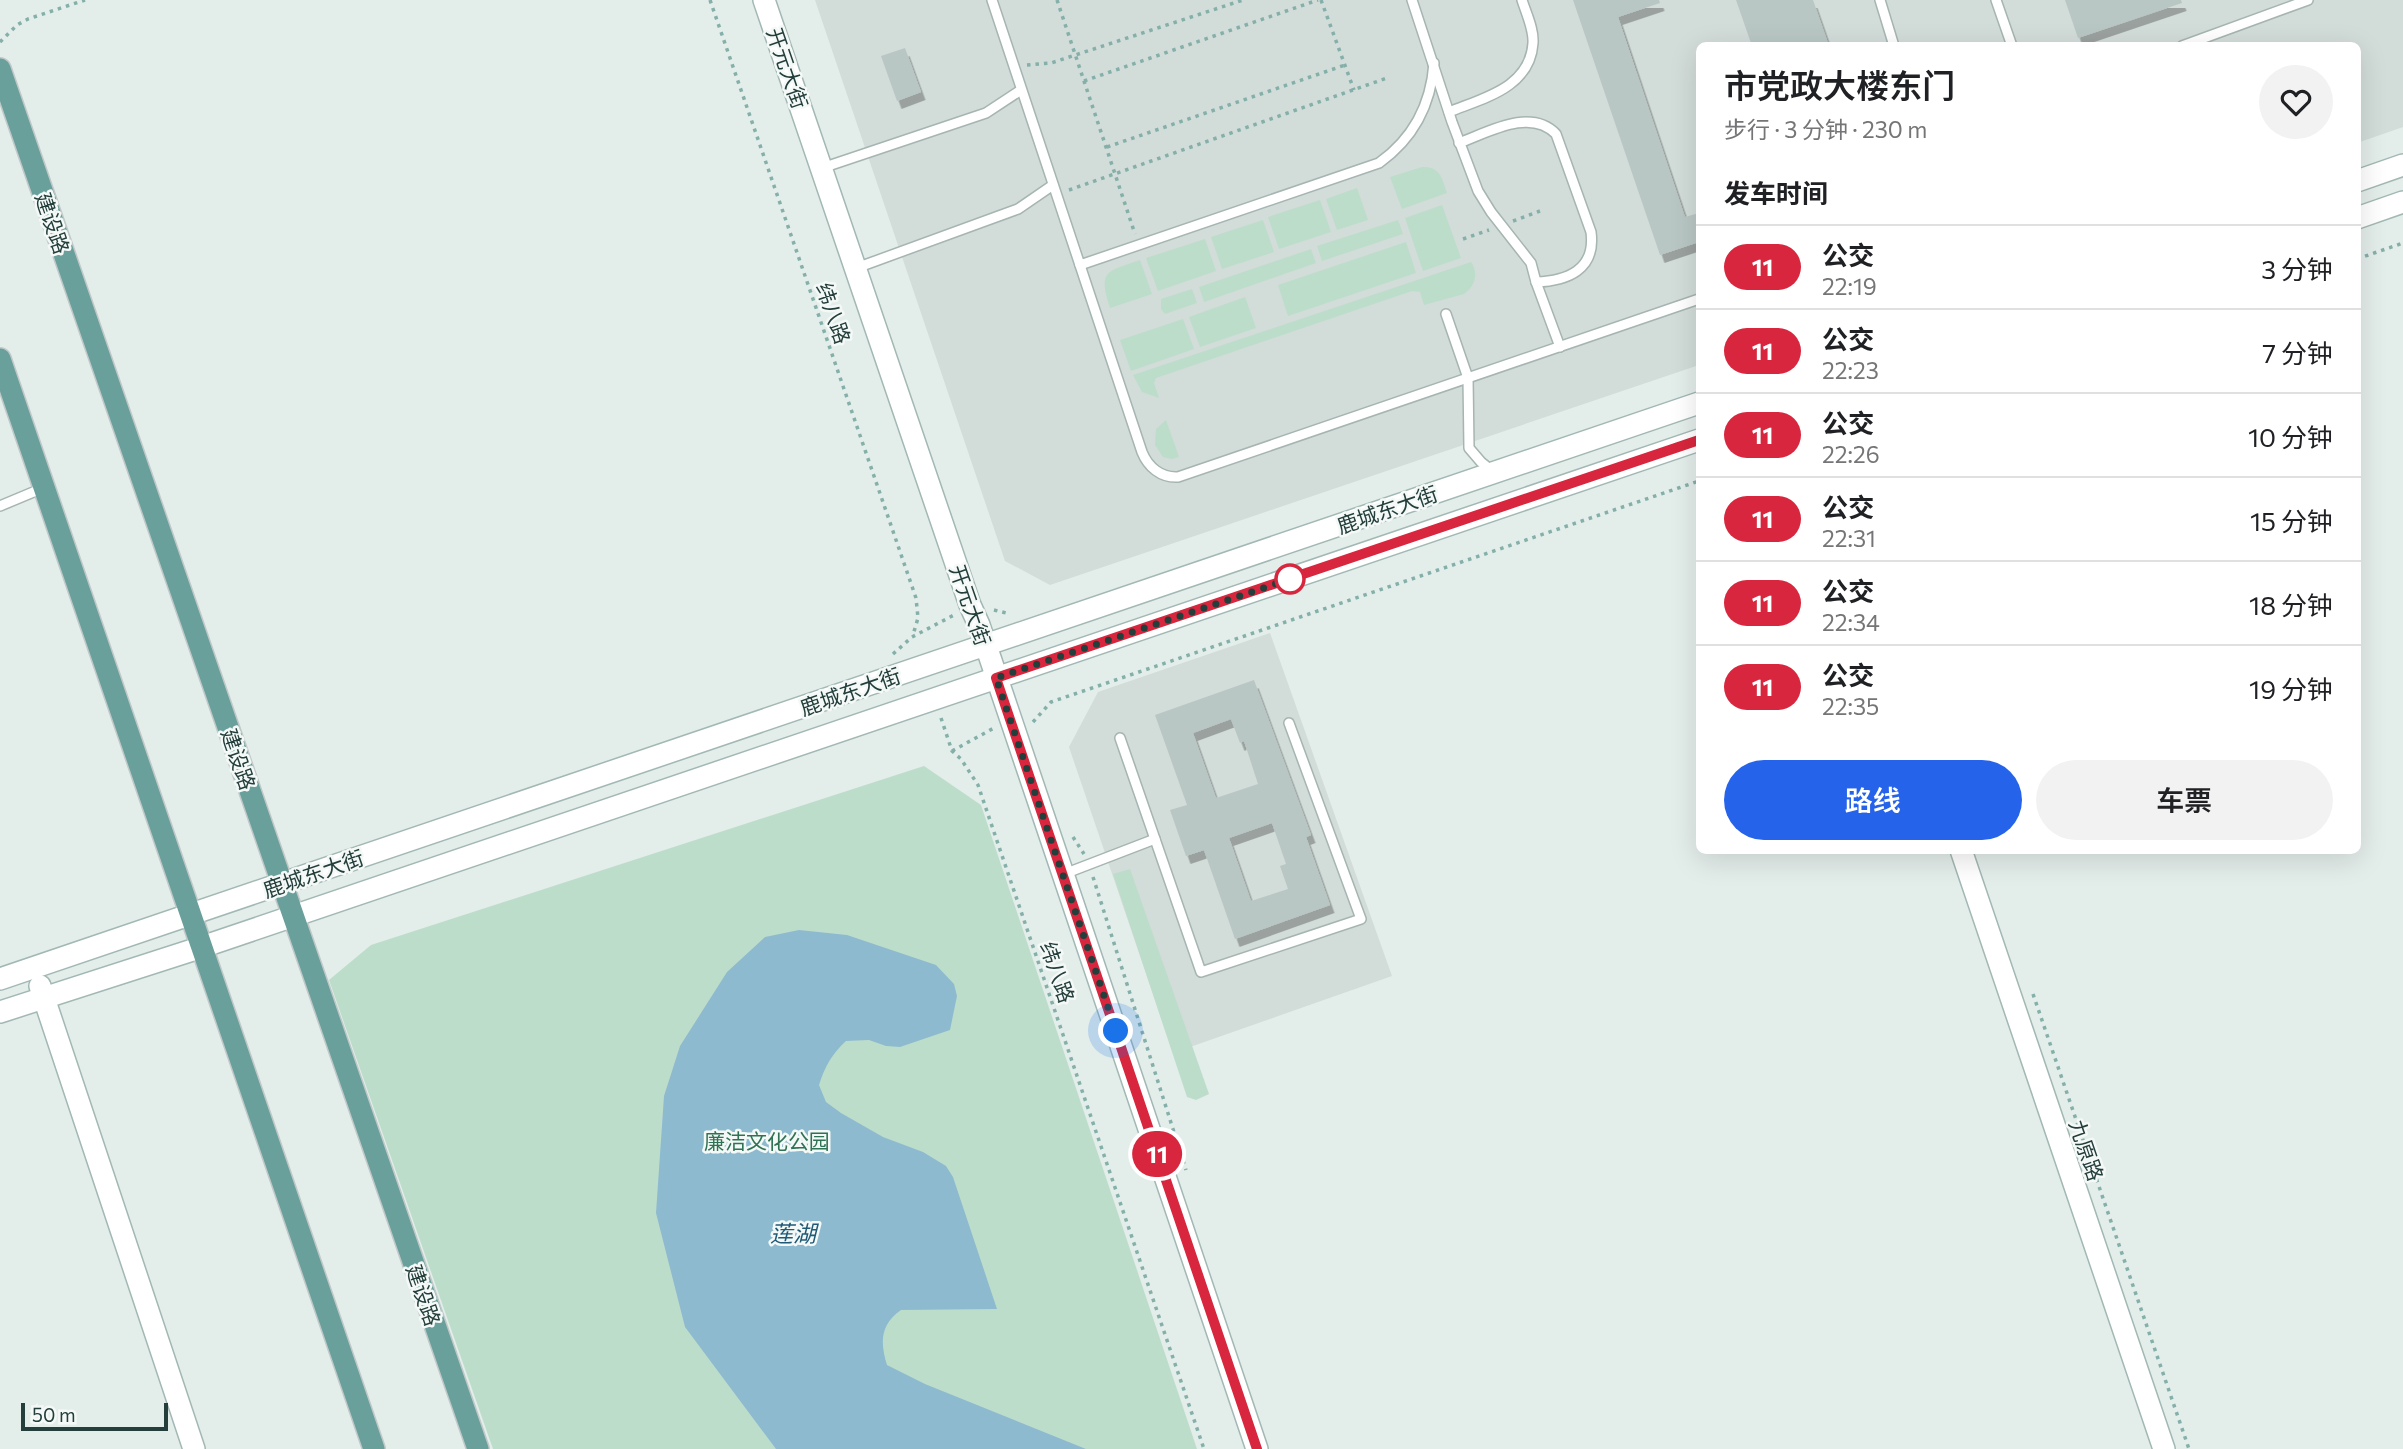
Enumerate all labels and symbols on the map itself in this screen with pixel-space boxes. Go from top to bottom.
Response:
street label: 开元大街 [763,24,813,112]
street label: 建设路 [31,189,75,257]
street label: 纬八路 [812,279,856,347]
street label: 鹿城东大街 [1333,480,1441,538]
street label: 开元大街 [946,561,996,649]
unlabelled marker [1275,564,1305,594]
street label: 鹿城东大街 [796,662,904,720]
street label: 建设路 [217,725,261,793]
street label: 鹿城东大街 [259,844,367,902]
street label: 纬八路 [1036,938,1080,1006]
your location [1098,1013,1133,1048]
street label: 九原路 [2065,1116,2109,1184]
park label: 廉洁文化公园 [704,1128,830,1153]
line badge: 11 [1126,1131,1188,1177]
water label: 莲湖 [770,1219,819,1247]
street label: 建设路 [402,1261,446,1329]
scale bar [21,1400,168,1432]

